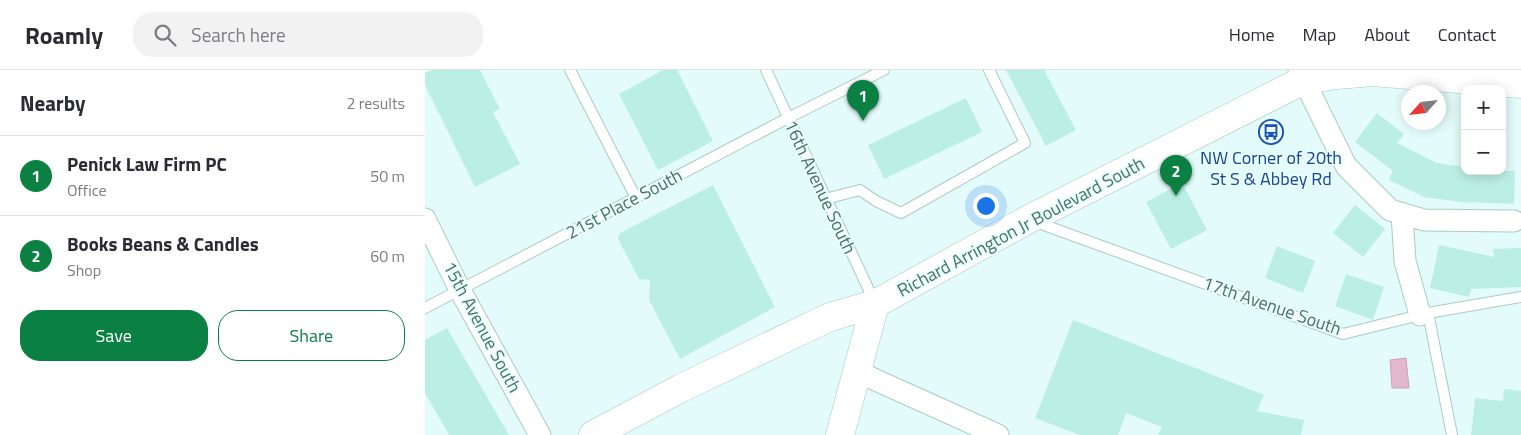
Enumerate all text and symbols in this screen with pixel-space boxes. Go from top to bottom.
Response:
search box [133,12,483,57]
text: Roamly [25,17,103,53]
text: Search here [191,20,286,49]
icon: search [151,21,179,49]
text: Home [1229,21,1275,48]
text: Map [1303,21,1336,48]
text: About [1364,21,1410,48]
text: Contact [1438,21,1496,48]
pin: 1 [847,80,879,121]
north arrow [1401,85,1446,130]
map controls [1461,85,1506,175]
button: + [1461,85,1506,130]
text: Nearby [20,87,85,119]
text: 2 results [346,91,405,115]
street label: 16th Avenue South [778,115,863,258]
bus stop icon: NW Corner of 20th St S & Abbey Rd [1258,119,1284,145]
button: − [1461,130,1506,175]
place label: NW Corner of 20th St S & Abbey Rd [1200,144,1342,192]
text: Penick Law Firm PC [67,149,227,178]
street label: Richard Arrington Jr Boulevard South [892,150,1149,303]
pin: 2 [1160,155,1192,196]
street label: 21st Place South [561,162,687,246]
text: 1 [32,164,40,188]
text: 50 m [370,164,405,188]
text: Office [67,178,107,202]
your location [973,193,999,219]
text: Books Beans & Candles [67,229,259,258]
text: 2 [32,244,40,268]
text: 60 m [370,244,405,268]
street label: 15th Avenue South [436,256,528,397]
text: Shop [67,258,101,282]
street label: 17th Avenue South [1199,269,1345,342]
button: Save [20,310,208,361]
button: Share [218,310,405,361]

